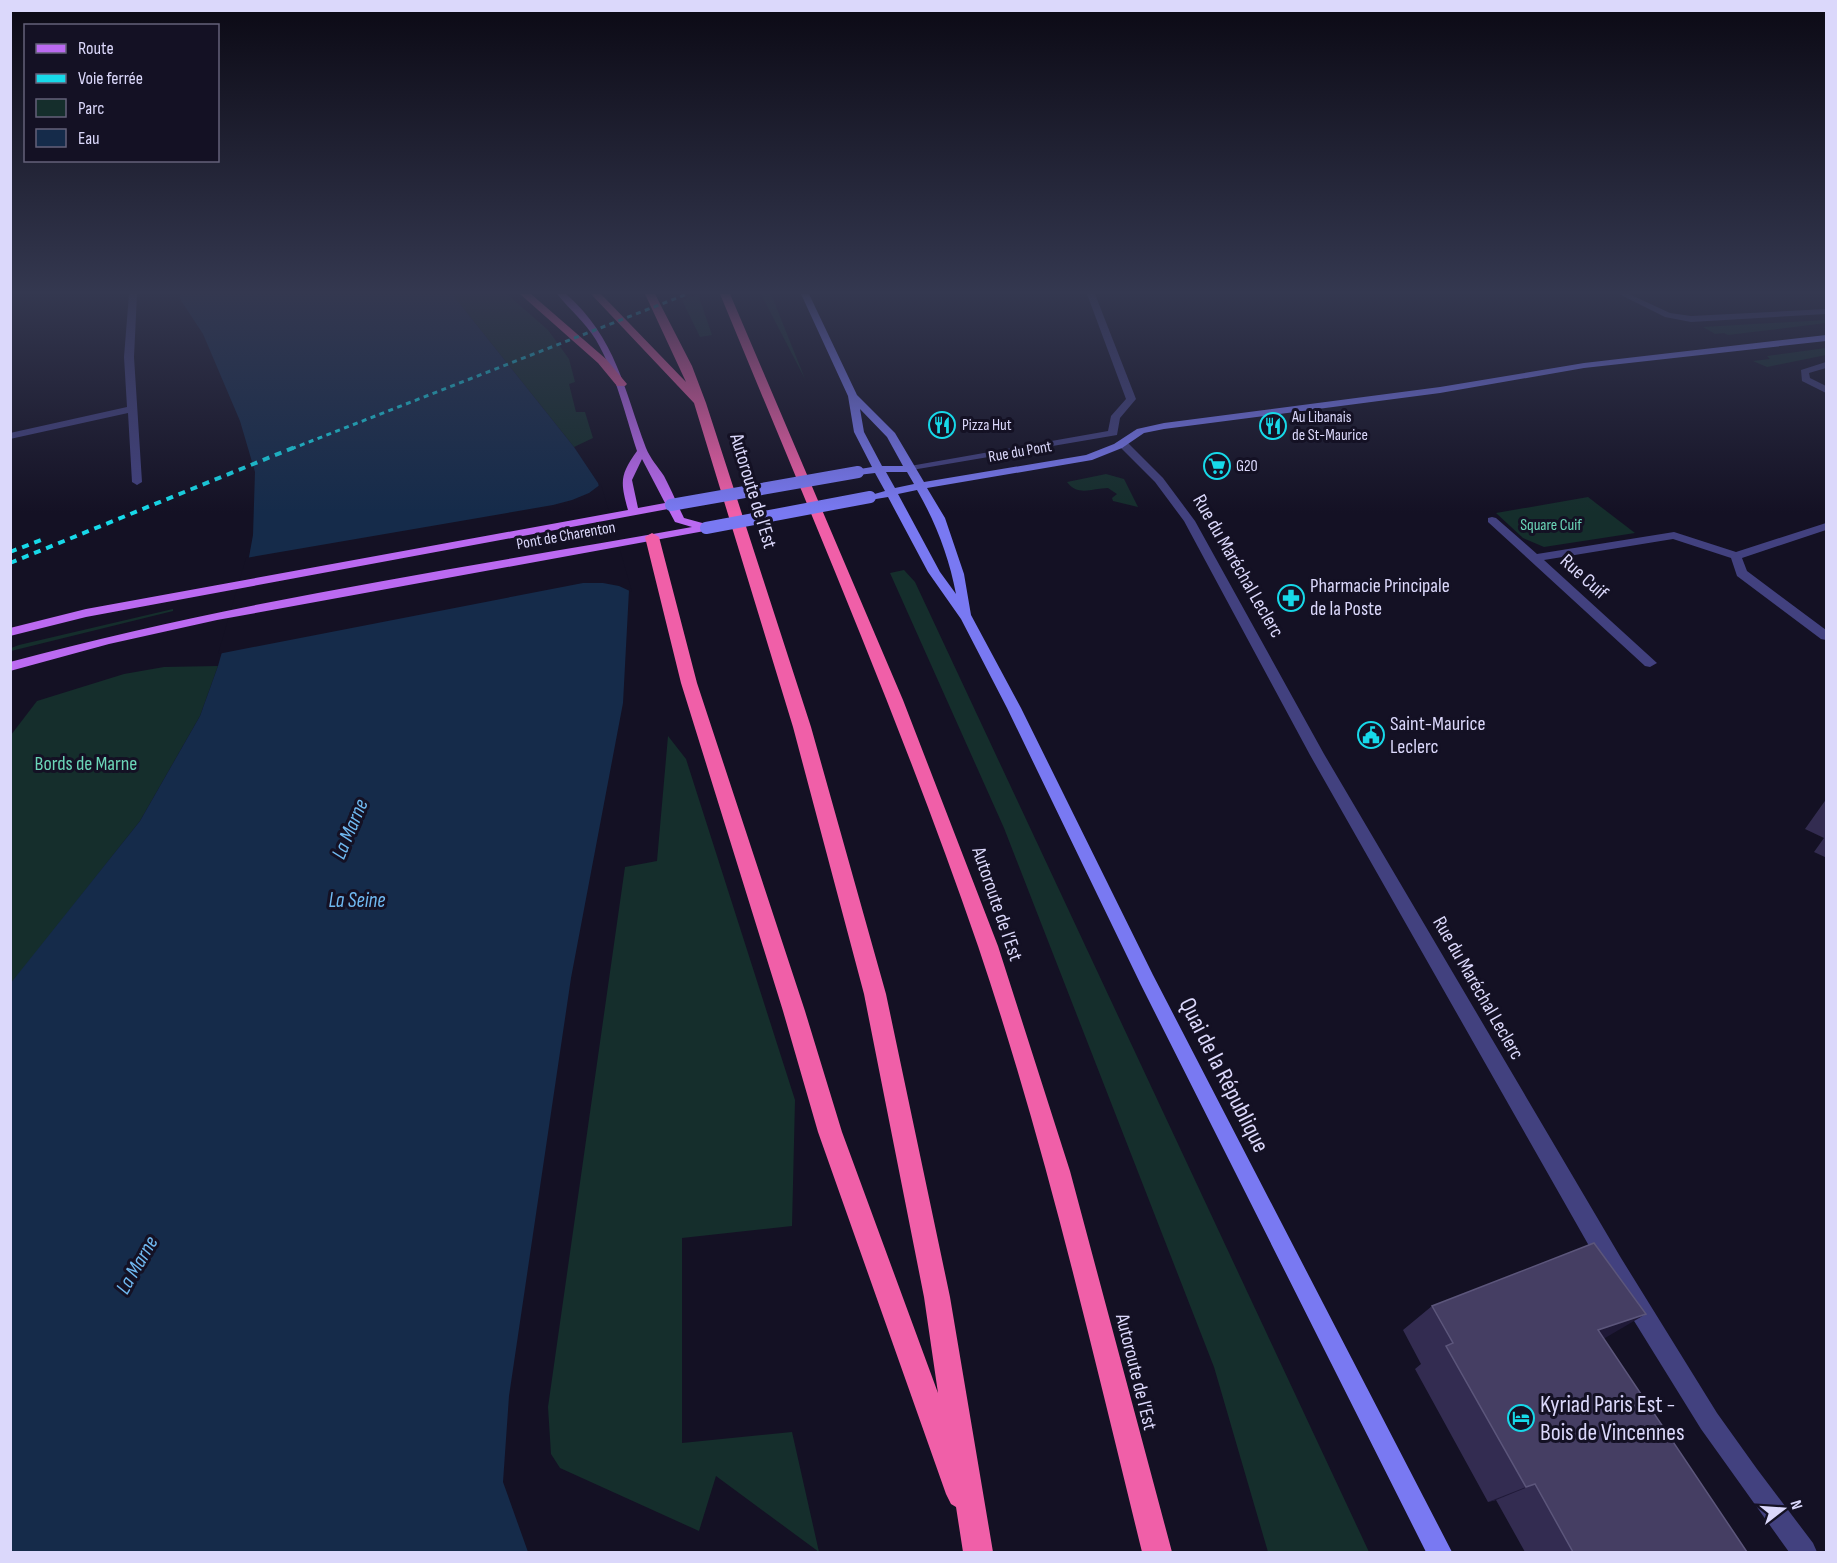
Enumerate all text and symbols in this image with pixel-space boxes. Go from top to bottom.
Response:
legend [24,24,219,162]
text: Route [78,38,114,59]
text: Voie ferrée [78,68,143,89]
text: Parc [78,98,104,119]
text: Eau [78,128,100,149]
place label: Au Libanais de St-Maurice [1291,408,1368,445]
restaurant icon: Pizza Hut [927,410,957,440]
restaurant icon: Au Libanais de St-Maurice [1258,411,1288,441]
place label: Pizza Hut [962,416,1012,435]
street label: Autoroute de l’Est [724,430,782,551]
street label: Rue du Pont [987,437,1053,467]
supermarket icon: G20 [1202,451,1232,481]
place label: G20 [1236,457,1258,476]
street label: Rue du Maréchal Leclerc [1187,490,1289,642]
park label: Square Cuif [1520,516,1582,535]
street label: Pont de Charenton [515,518,617,554]
street label: Rue Cuif [1555,549,1613,605]
place label: Pharmacie Principale de la Poste [1310,574,1450,621]
pharmacy icon: Pharmacie Principale de la Poste [1276,583,1306,613]
place label: Saint-Maurice Leclerc [1390,712,1485,759]
public building icon: Saint-Maurice Leclerc [1356,720,1386,750]
park label: Bords de Marne [35,752,137,776]
water label: La Marne [326,795,374,863]
street label: Autoroute de l’Est [966,843,1028,964]
water label: La Seine [329,888,386,913]
street label: Rue du Maréchal Leclerc [1427,912,1529,1064]
street label: Quai de la République [1173,993,1275,1157]
water label: La Marne [110,1232,164,1298]
street label: Autoroute de l’Est [1110,1310,1162,1433]
place label: Kyriad Paris Est - Bois de Vincennes [1540,1390,1685,1447]
hotel icon: Kyriad Paris Est - Bois de Vincennes [1506,1403,1536,1433]
north arrow [1753,1479,1813,1539]
text: N [1786,1498,1806,1512]

